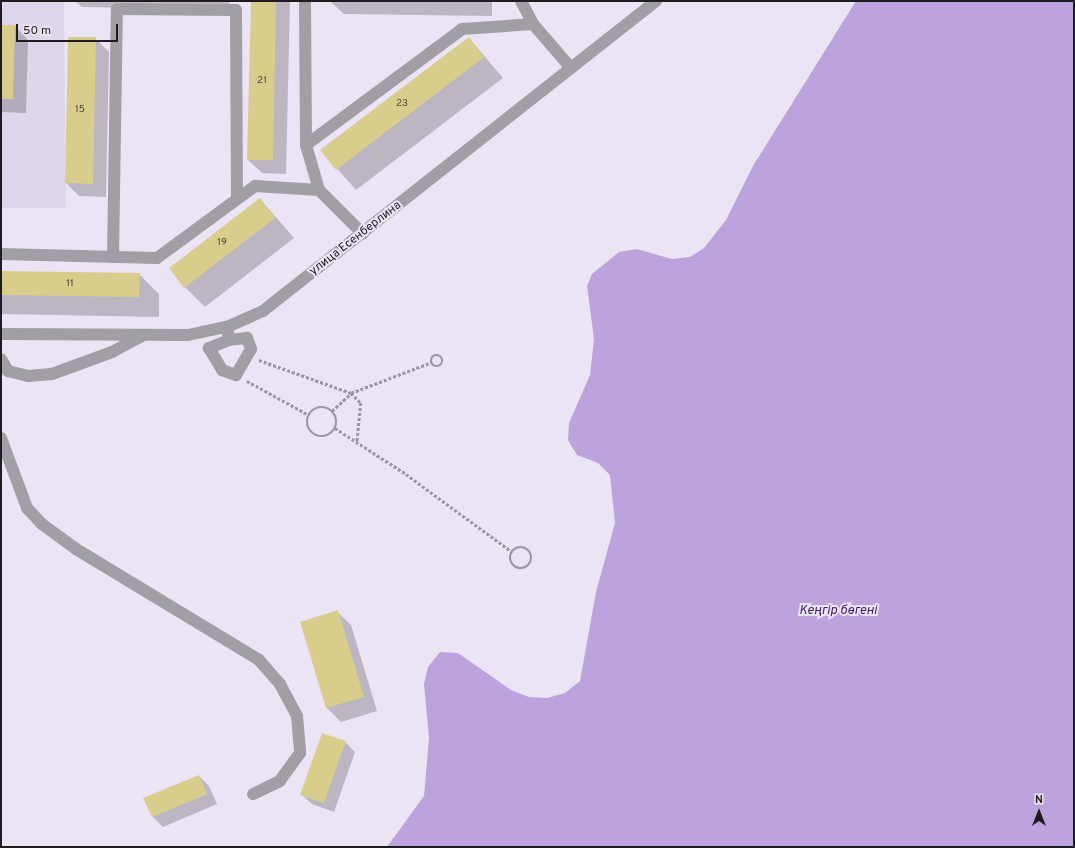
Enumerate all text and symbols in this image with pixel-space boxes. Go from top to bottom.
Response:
scale bar [18,16,120,42]
text: 50 m [23,23,51,39]
house number: 21 [257,75,267,87]
house number: 23 [396,98,408,110]
house number: 15 [75,104,85,116]
street label: улица Есенберлина [307,199,405,279]
house number: 19 [217,237,227,249]
house number: 11 [66,278,74,290]
water label: Кеңгір бөгені [799,603,877,619]
north arrow [1019,792,1059,832]
text: N [1035,793,1043,807]

